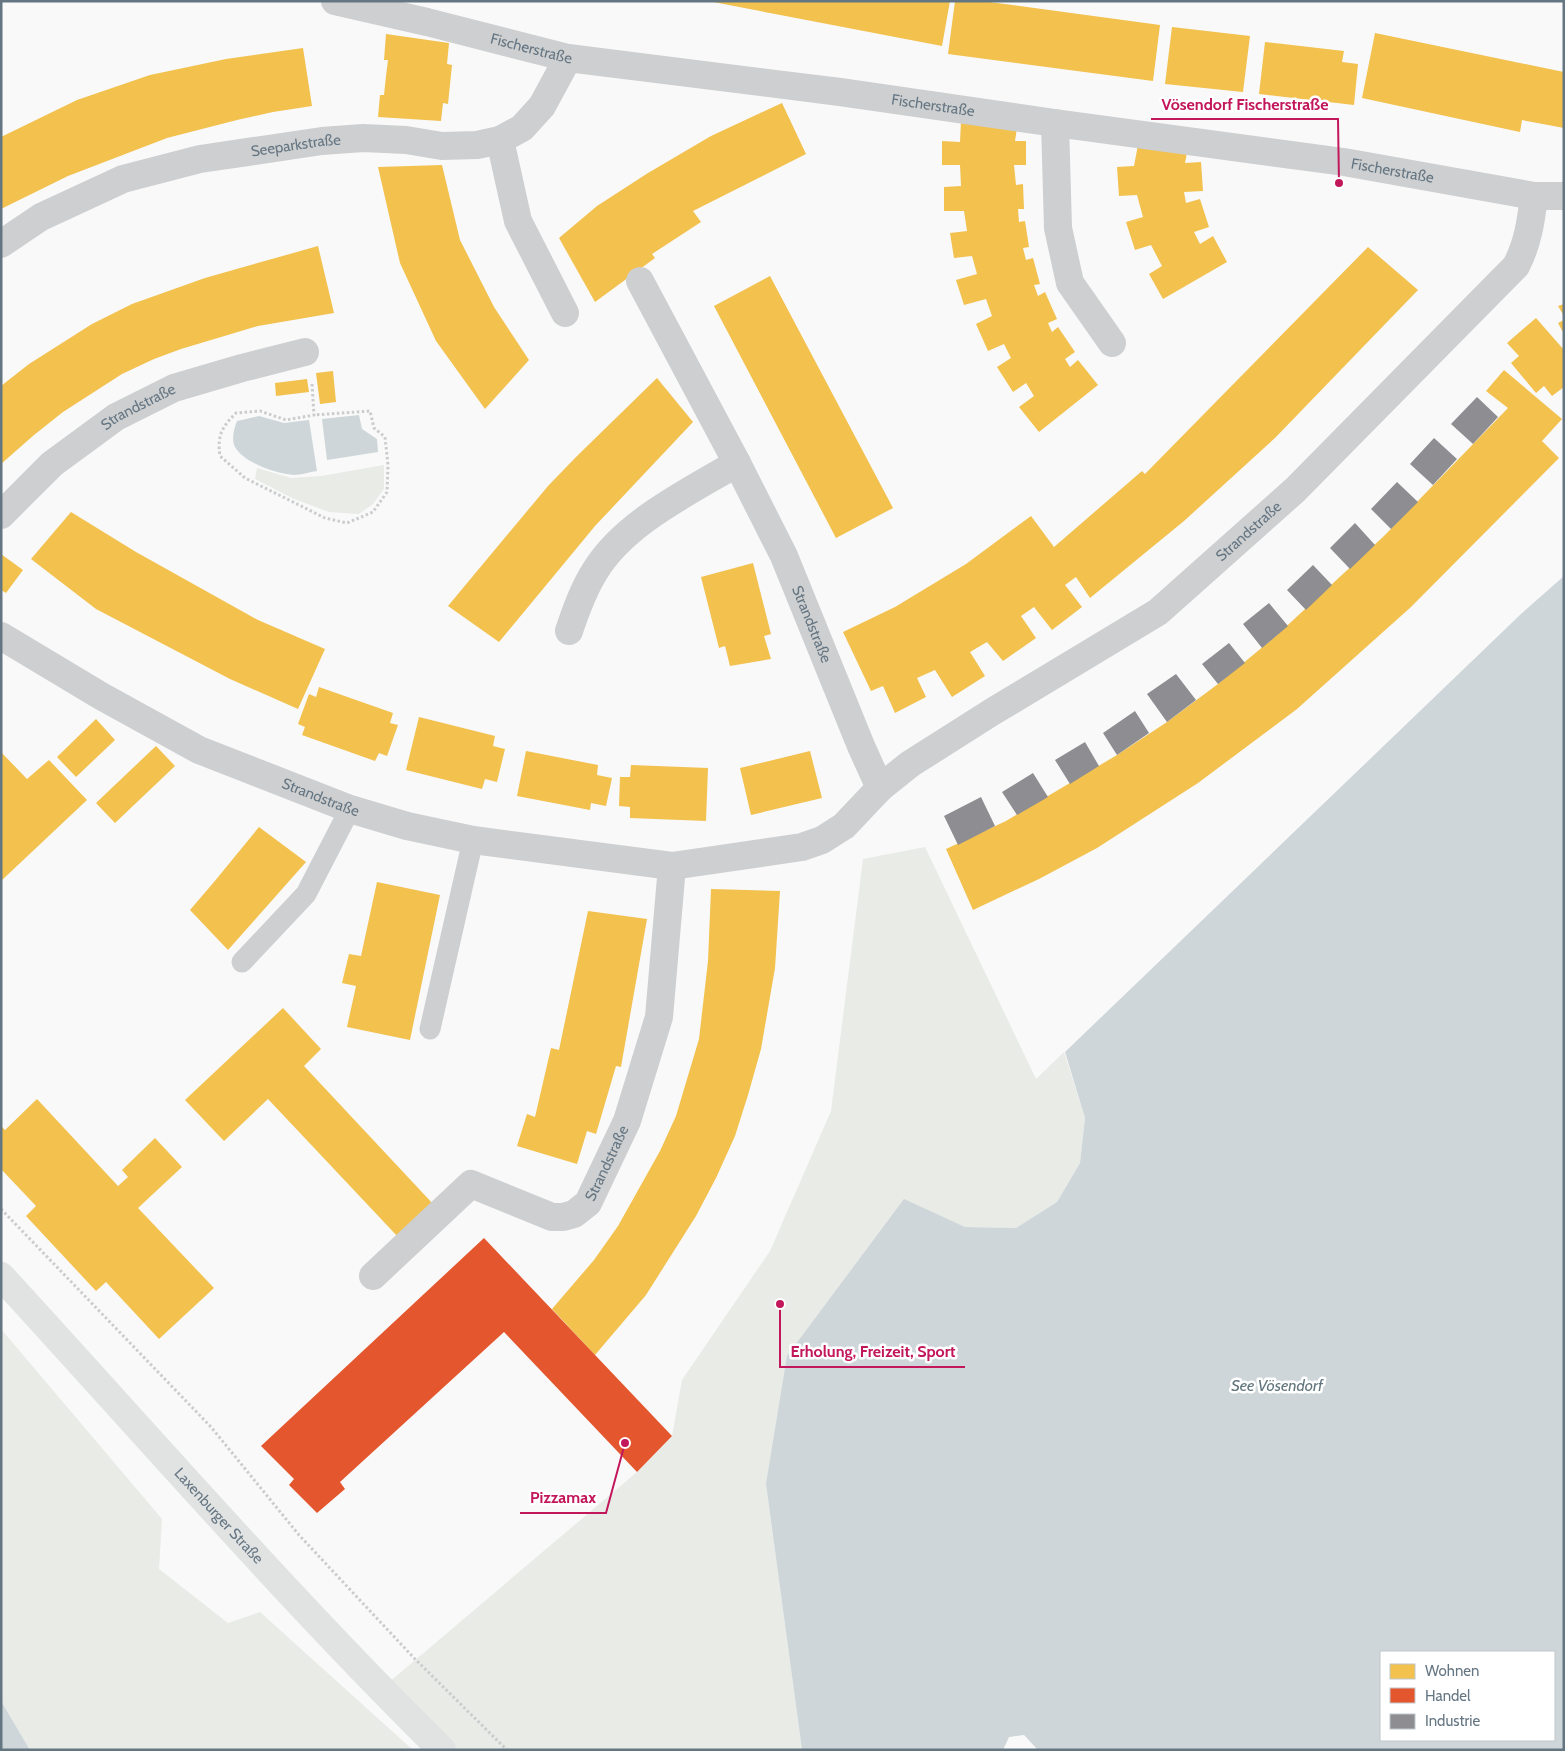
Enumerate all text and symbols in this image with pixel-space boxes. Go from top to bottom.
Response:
street label: Fischerstraße [488,30,573,67]
callout: Vösendorf Fischerstraße [1151,88,1338,119]
street label: Fischerstraße [890,91,976,120]
text: Vösendorf Fischerstraße [1162,95,1328,114]
street label: Seeparkstraße [250,131,342,160]
street label: Fischerstraße [1349,154,1436,187]
street label: Strandstraße [98,380,179,434]
street label: Strandstraße [1212,497,1285,565]
street label: Strandstraße [788,583,835,666]
street label: Strandstraße [279,774,362,820]
street label: Strandstraße [581,1122,633,1204]
callout: Erholung, Freizeit, Sport [780,1336,965,1367]
text: Erholung, Freizeit, Sport [791,1342,956,1361]
water label: See Vösendorf [1231,1376,1324,1395]
street label: Laxenburger Straße [171,1464,267,1568]
callout: Pizzamax [520,1482,606,1513]
text: Pizzamax [530,1488,596,1507]
legend [1380,1651,1555,1741]
text: Wohnen [1425,1662,1479,1680]
text: Handel [1425,1687,1471,1705]
text: Industrie [1425,1712,1480,1730]

